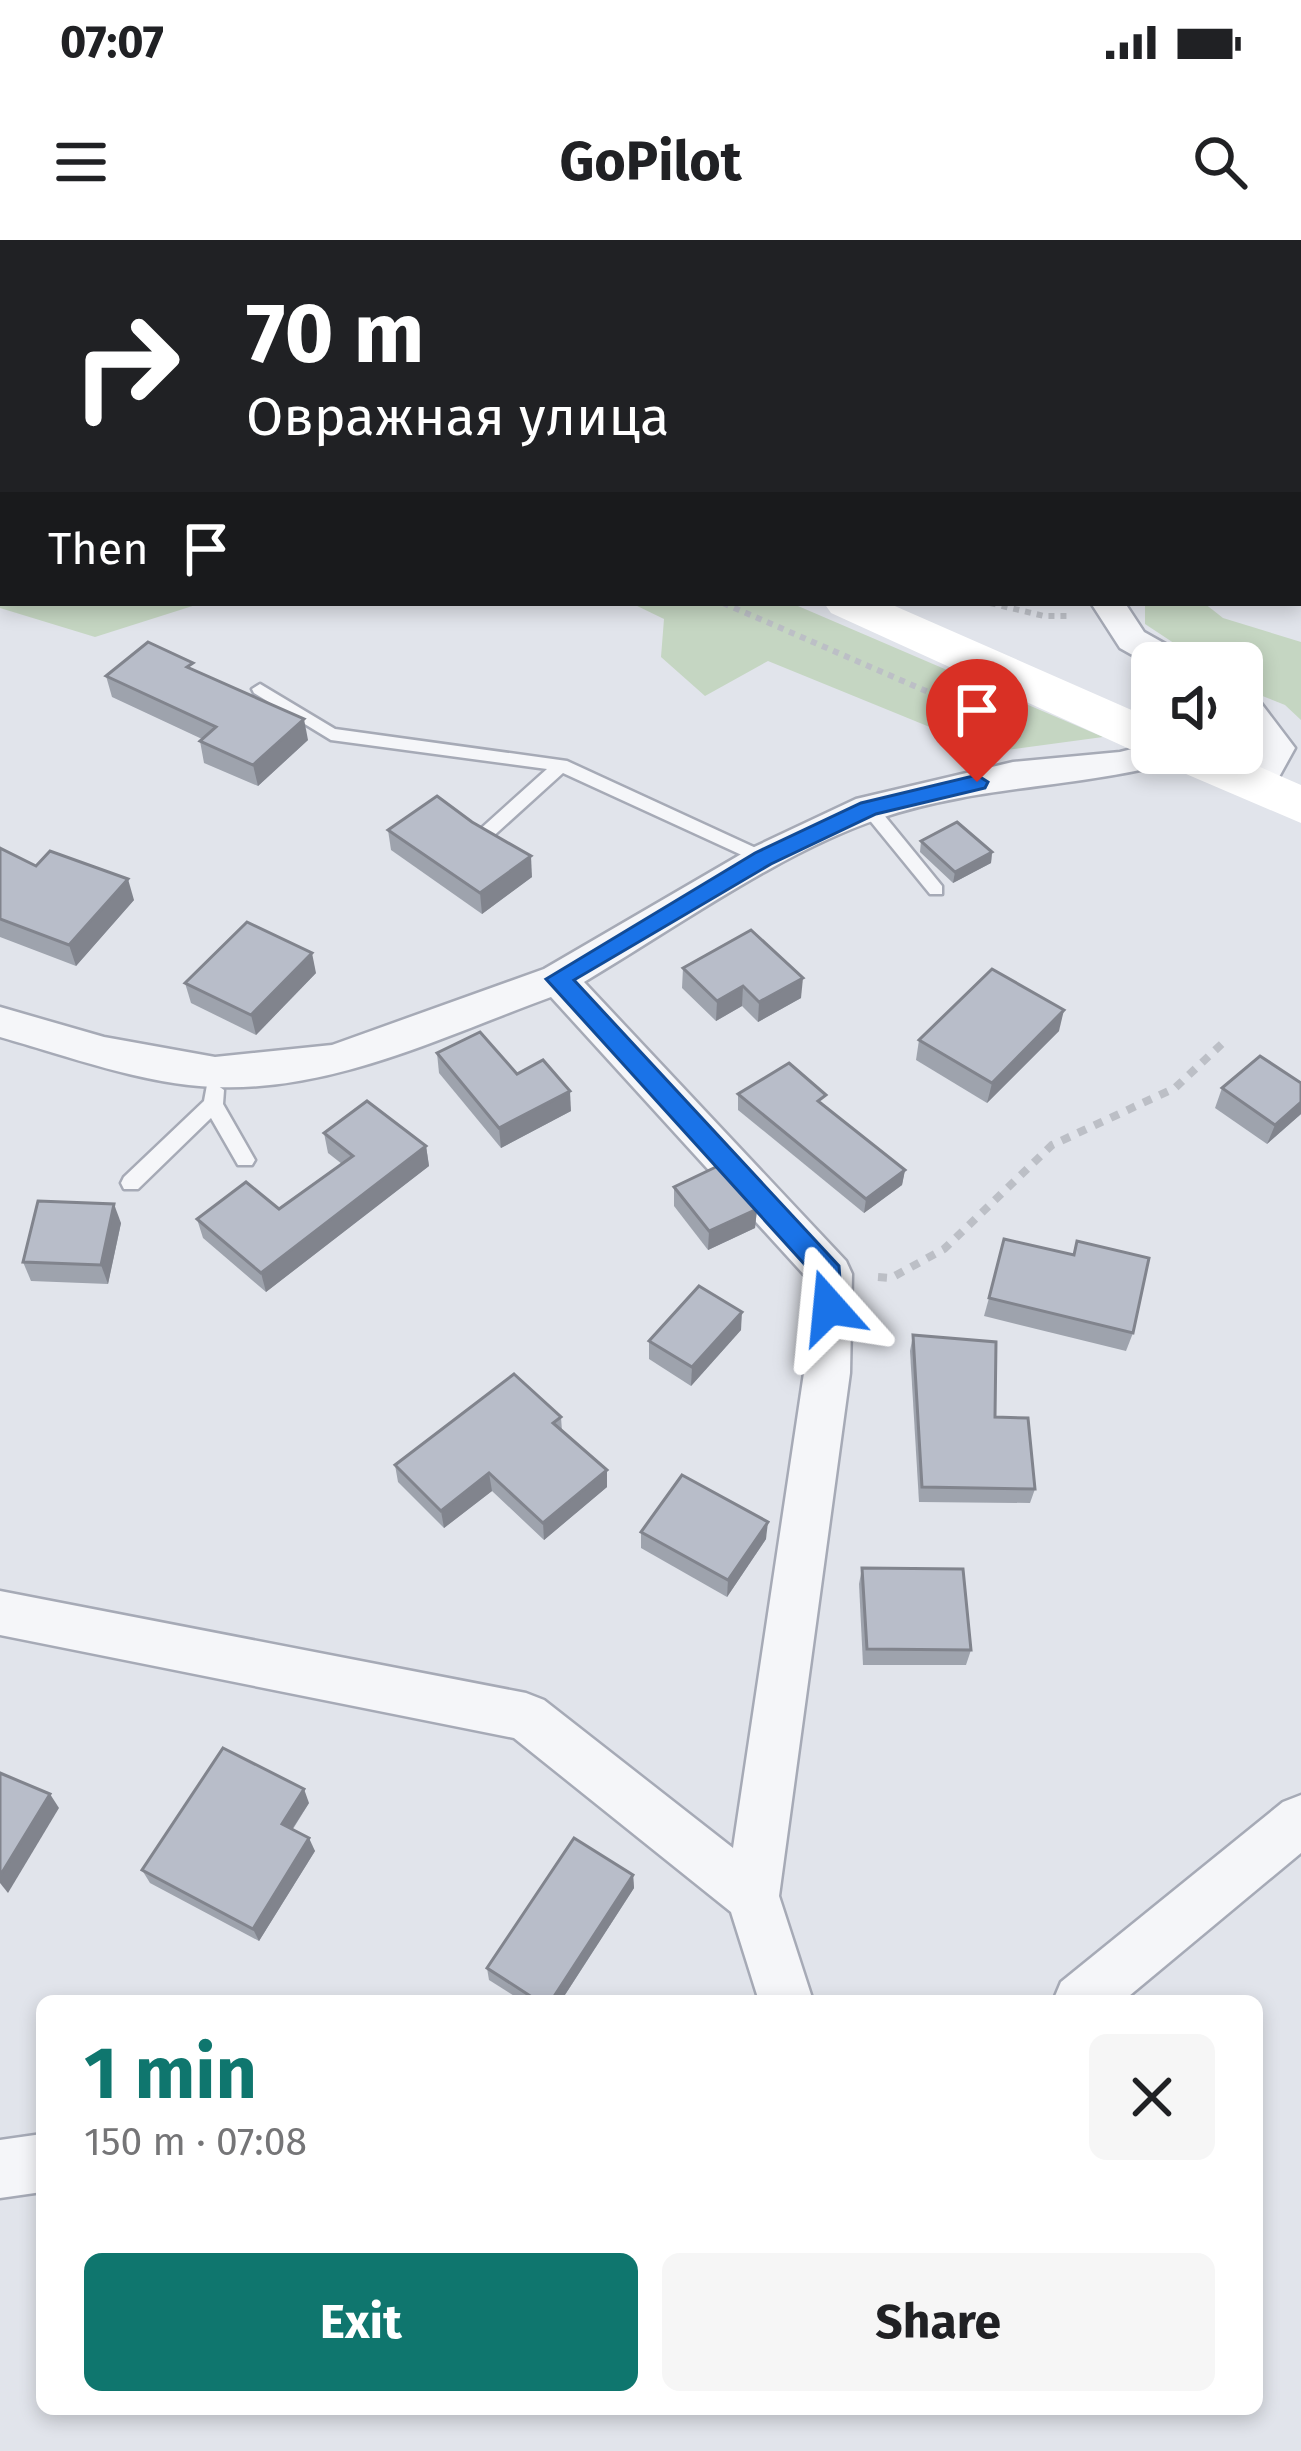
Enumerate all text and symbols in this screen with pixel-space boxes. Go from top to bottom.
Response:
text: 07:07 [60,15,164,69]
icon: menu [48,129,114,195]
icon: search [1187,129,1253,195]
text: GoPilot [559,130,742,194]
text: 70 m [246,283,424,384]
icon: right [48,288,204,444]
text: Овражная улица [246,385,669,449]
icon: arrive [173,516,239,582]
text: Then [48,522,149,576]
map controls [1131,642,1263,774]
button: sound [1131,642,1263,774]
pin [926,659,1028,782]
icon: arrive [944,677,1010,743]
position arrow [766,1244,892,1370]
text: 1 min [84,2031,257,2117]
button: close [1089,2034,1215,2160]
text: 150 m · 07:08 [84,2119,307,2165]
button: Exit [84,2253,638,2391]
button: Share [662,2253,1215,2391]

